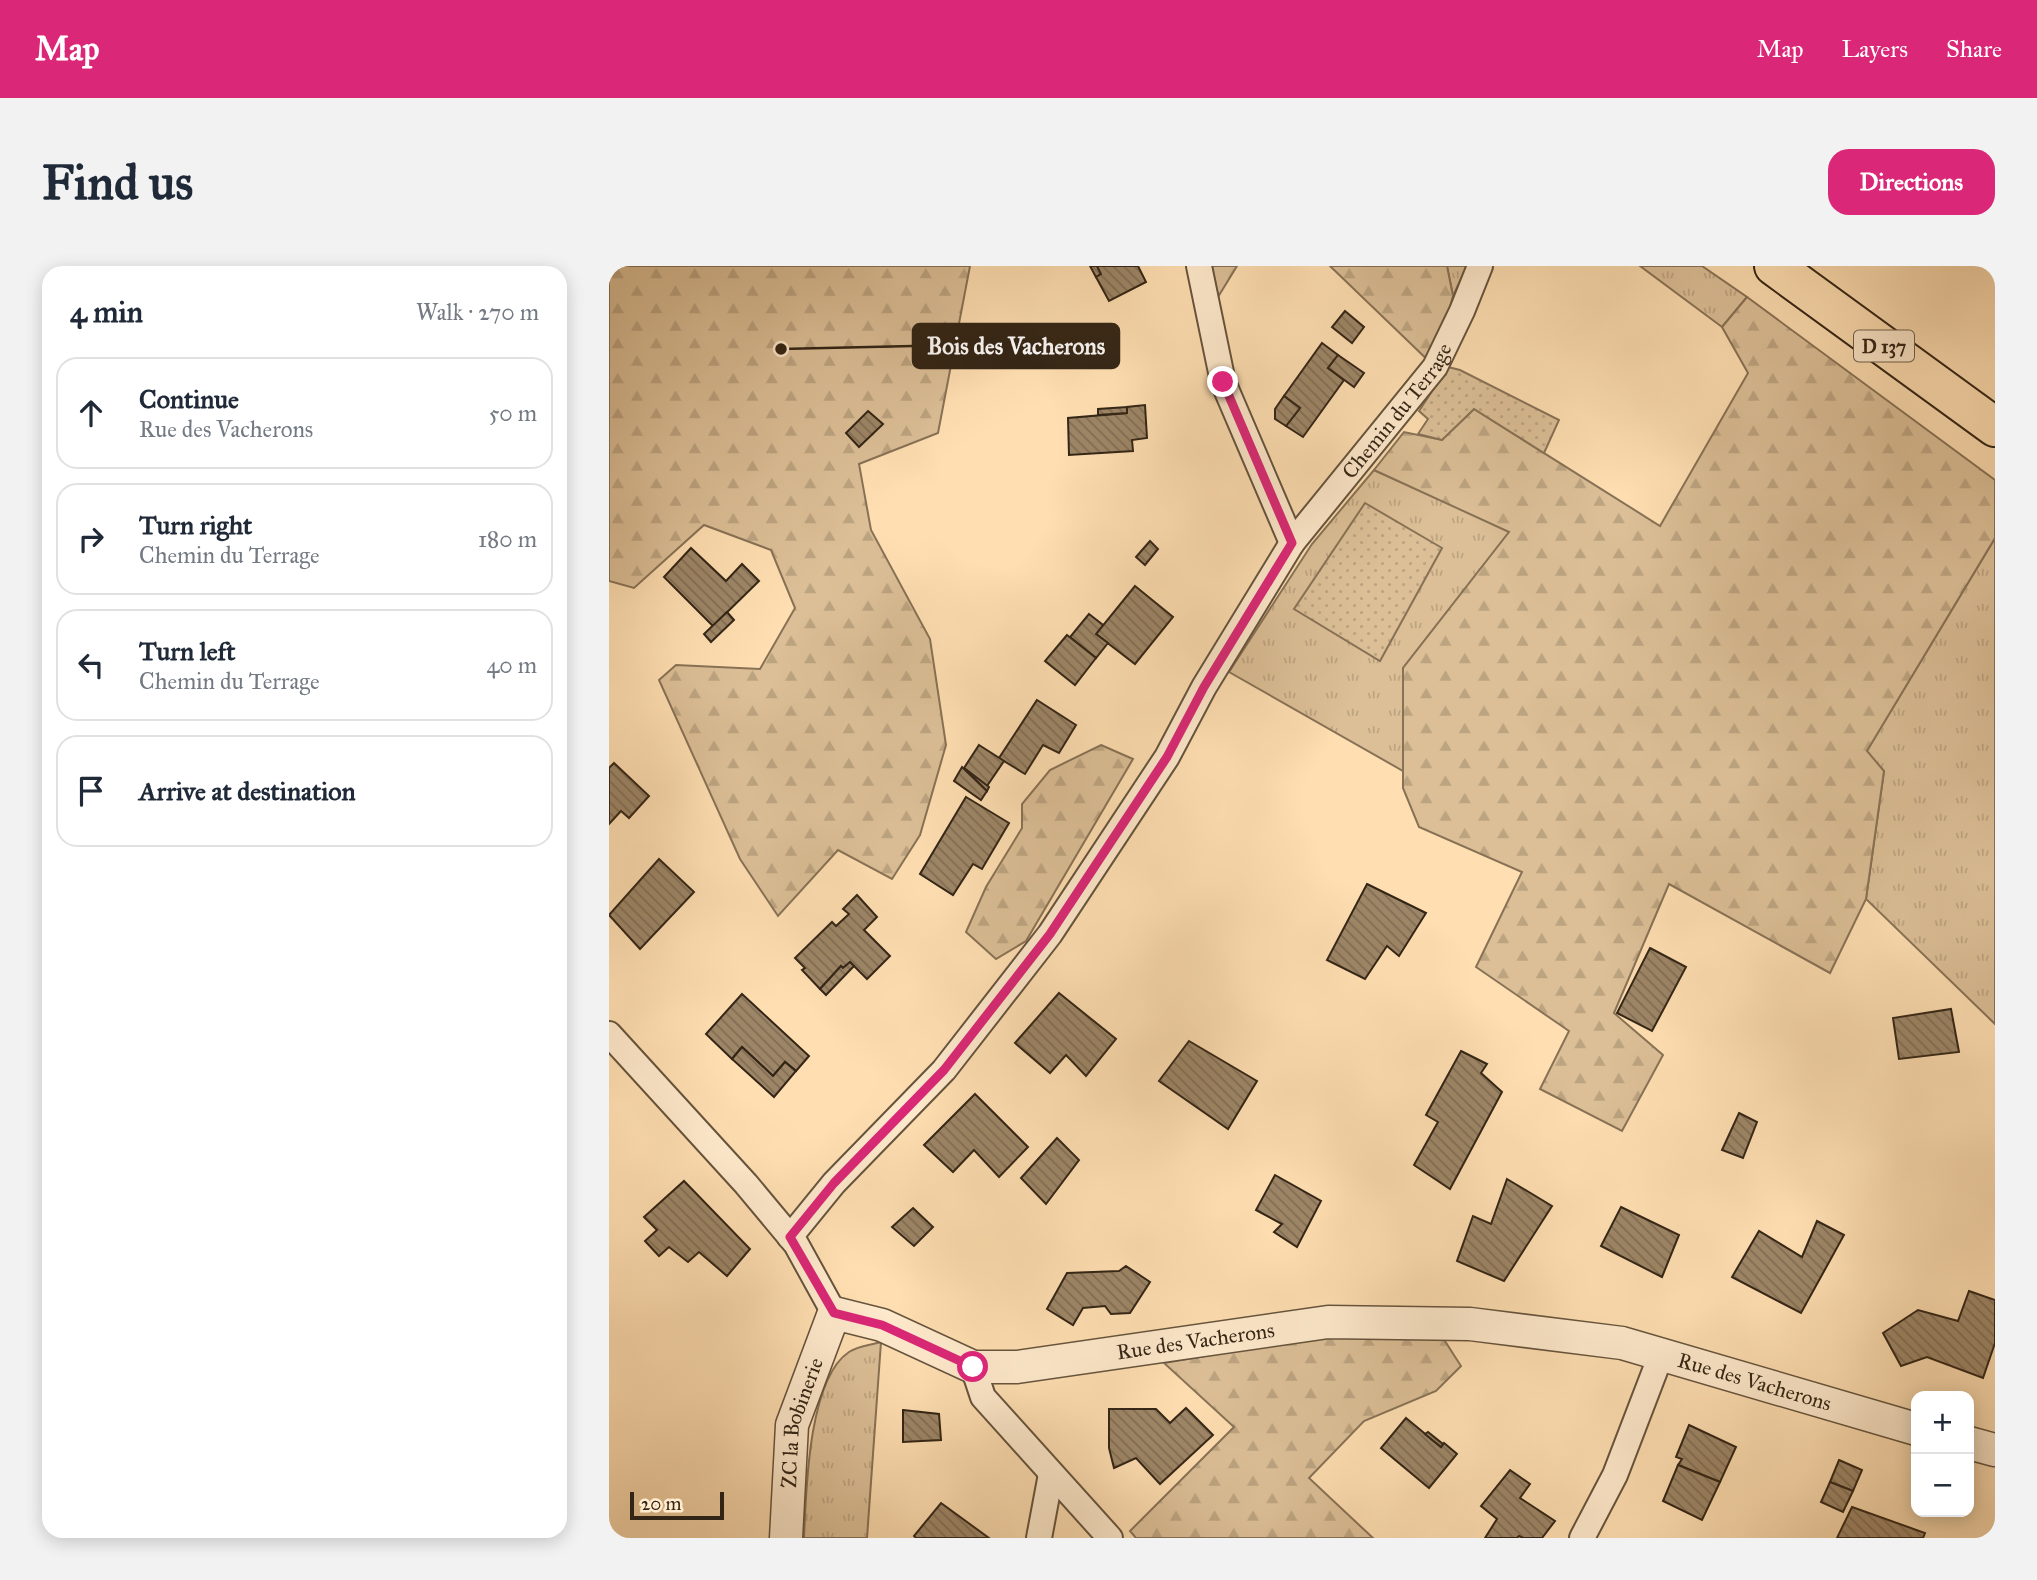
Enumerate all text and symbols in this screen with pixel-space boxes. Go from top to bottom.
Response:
text: Map [35,29,99,69]
text: Map [1757,34,1804,64]
text: Layers [1842,34,1908,64]
text: Share [1946,34,2002,64]
button: Directions [1828,149,1995,215]
text: Find us [42,153,193,212]
text: 4 min [70,294,143,330]
text: Walk · 270 m [416,298,539,326]
callout: Bois des Vacherons [913,324,1119,368]
road number: D 137 [1854,330,1914,362]
text: Bois des Vacherons [927,332,1106,360]
street label: Chemin du Terrage [1337,339,1458,484]
route end [1207,366,1238,397]
text: Continue [139,383,239,415]
icon: ahead [72,394,110,432]
text: 50 m [489,399,537,427]
text: Rue des Vacherons [139,415,313,443]
text: Turn right [139,509,252,541]
icon: right [72,520,110,558]
text: 180 m [478,525,537,553]
text: Chemin du Terrage [139,541,320,569]
text: Turn left [139,635,235,667]
icon: left [72,646,110,684]
text: 40 m [487,651,537,679]
text: Chemin du Terrage [139,667,320,695]
icon: arrive [72,772,110,810]
text: Arrive at destination [139,775,356,807]
street label: Rue des Vacherons [1115,1317,1276,1365]
street label: Rue des Vacherons [1674,1347,1835,1417]
route start [957,1351,988,1382]
street label: ZC la Bobinerie [776,1354,829,1489]
map controls [1911,1391,1974,1517]
button: + [1911,1391,1974,1454]
button: − [1911,1454,1974,1517]
scale bar [630,1489,725,1521]
text: 20 m [641,1492,682,1515]

